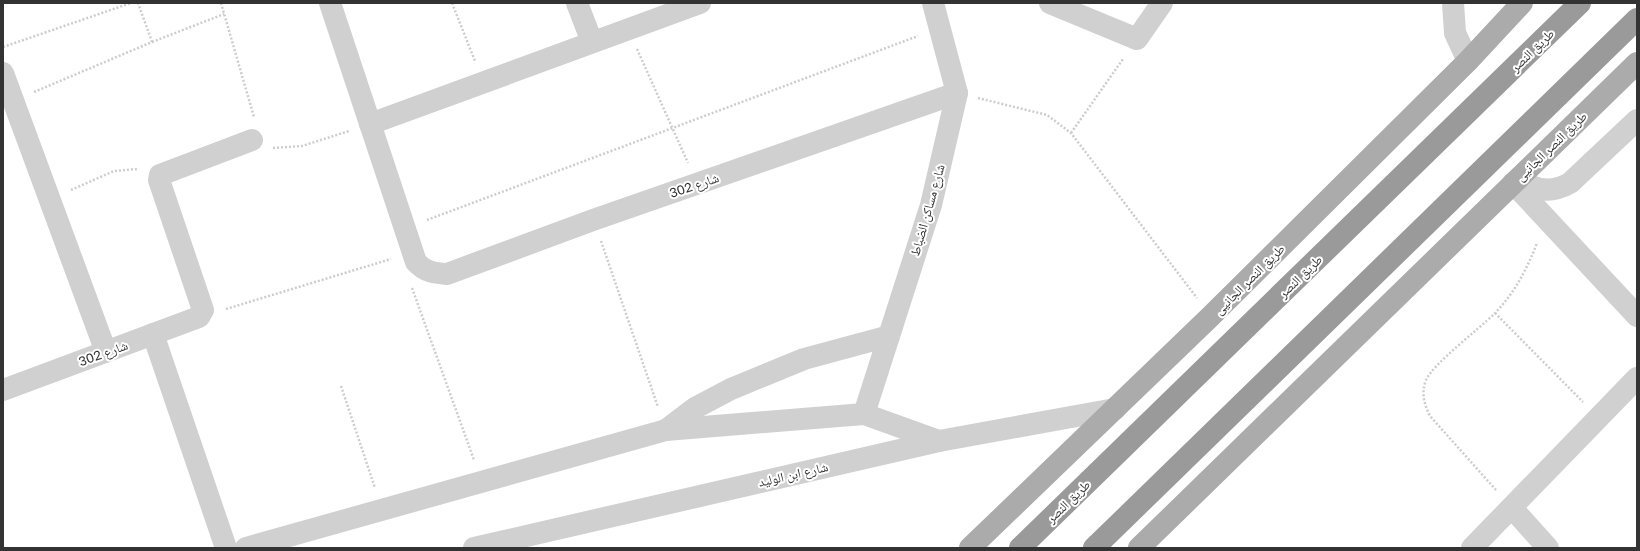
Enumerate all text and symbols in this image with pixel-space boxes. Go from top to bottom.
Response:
street label: طريق النصر [1506,25,1558,76]
street label: طريق النصر الجانيى [1512,108,1591,185]
street label: شارع مساكن الضباط [906,162,950,258]
street label: شارع 302 [667,169,721,203]
street label: طريق النصر الجانيى [1210,240,1288,318]
street label: طريق النصر [1274,251,1326,302]
street label: شارع 302 [76,337,130,371]
street label: شارع ابن الوليد [757,458,830,492]
street label: طريق النصر [1042,476,1094,527]

